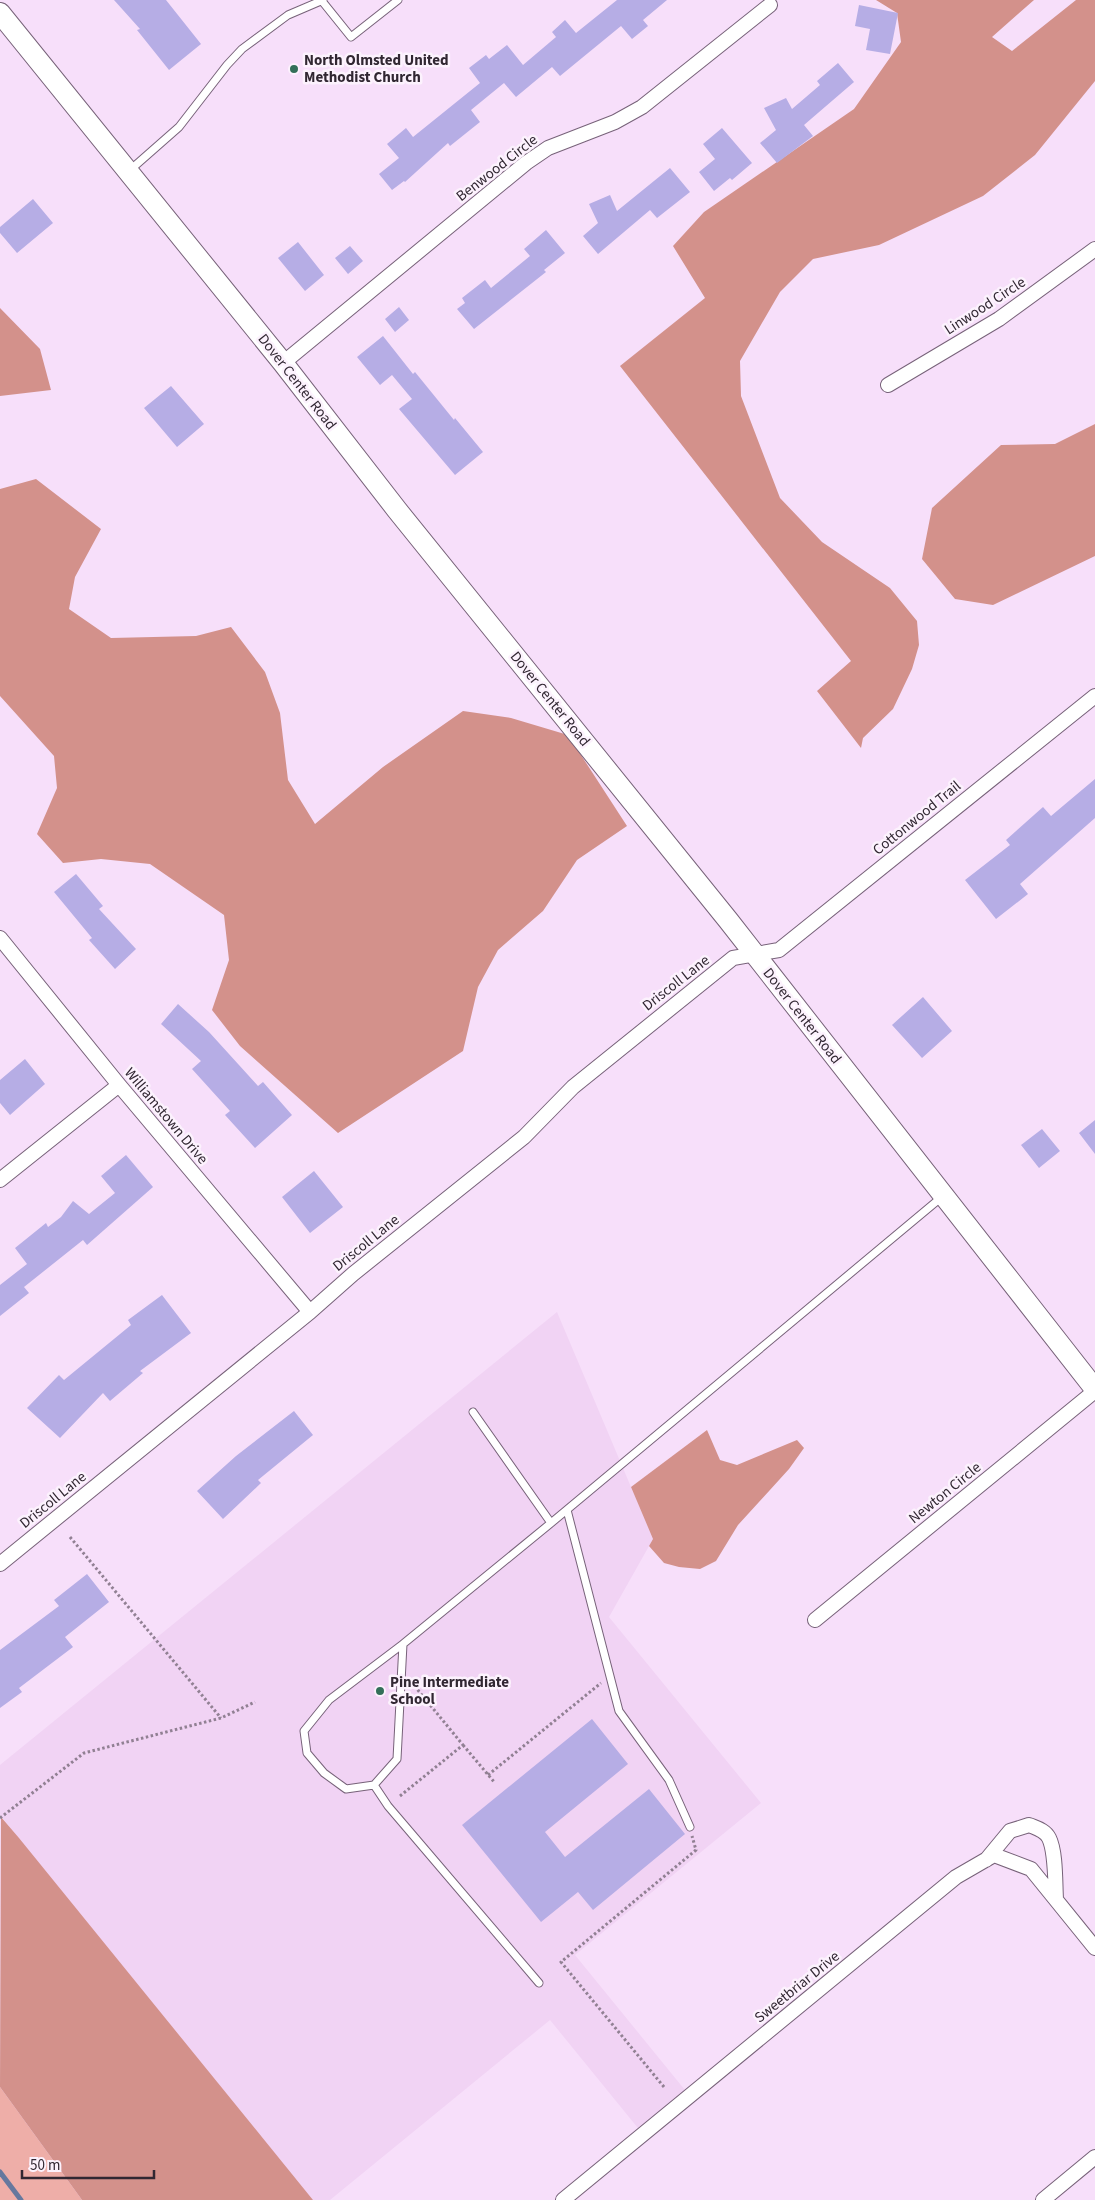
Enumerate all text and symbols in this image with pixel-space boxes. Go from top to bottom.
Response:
place label: North Olmsted United Methodist Church [304,50,449,88]
marker: North Olmsted United Methodist Church [288,63,300,75]
street label: Benwood Circle [452,129,542,207]
street label: Linwood Circle [940,272,1030,340]
street label: Dover Center Road [253,330,341,434]
street label: Dover Center Road [505,647,595,751]
street label: Cottonwood Trail [868,776,966,860]
street label: Driscoll Lane [638,950,714,1016]
street label: Dover Center Road [758,964,846,1068]
street label: Williamstown Drive [119,1063,213,1169]
street label: Driscoll Lane [328,1210,404,1276]
street label: Newton Circle [904,1457,986,1529]
street label: Driscoll Lane [15,1467,91,1533]
place label: Pine Intermediate School [390,1672,509,1710]
marker: Pine Intermediate School [374,1685,386,1697]
street label: Sweetbriar Drive [750,1946,844,2028]
scale bar [22,2148,155,2180]
text: 50 m [30,2155,60,2176]

